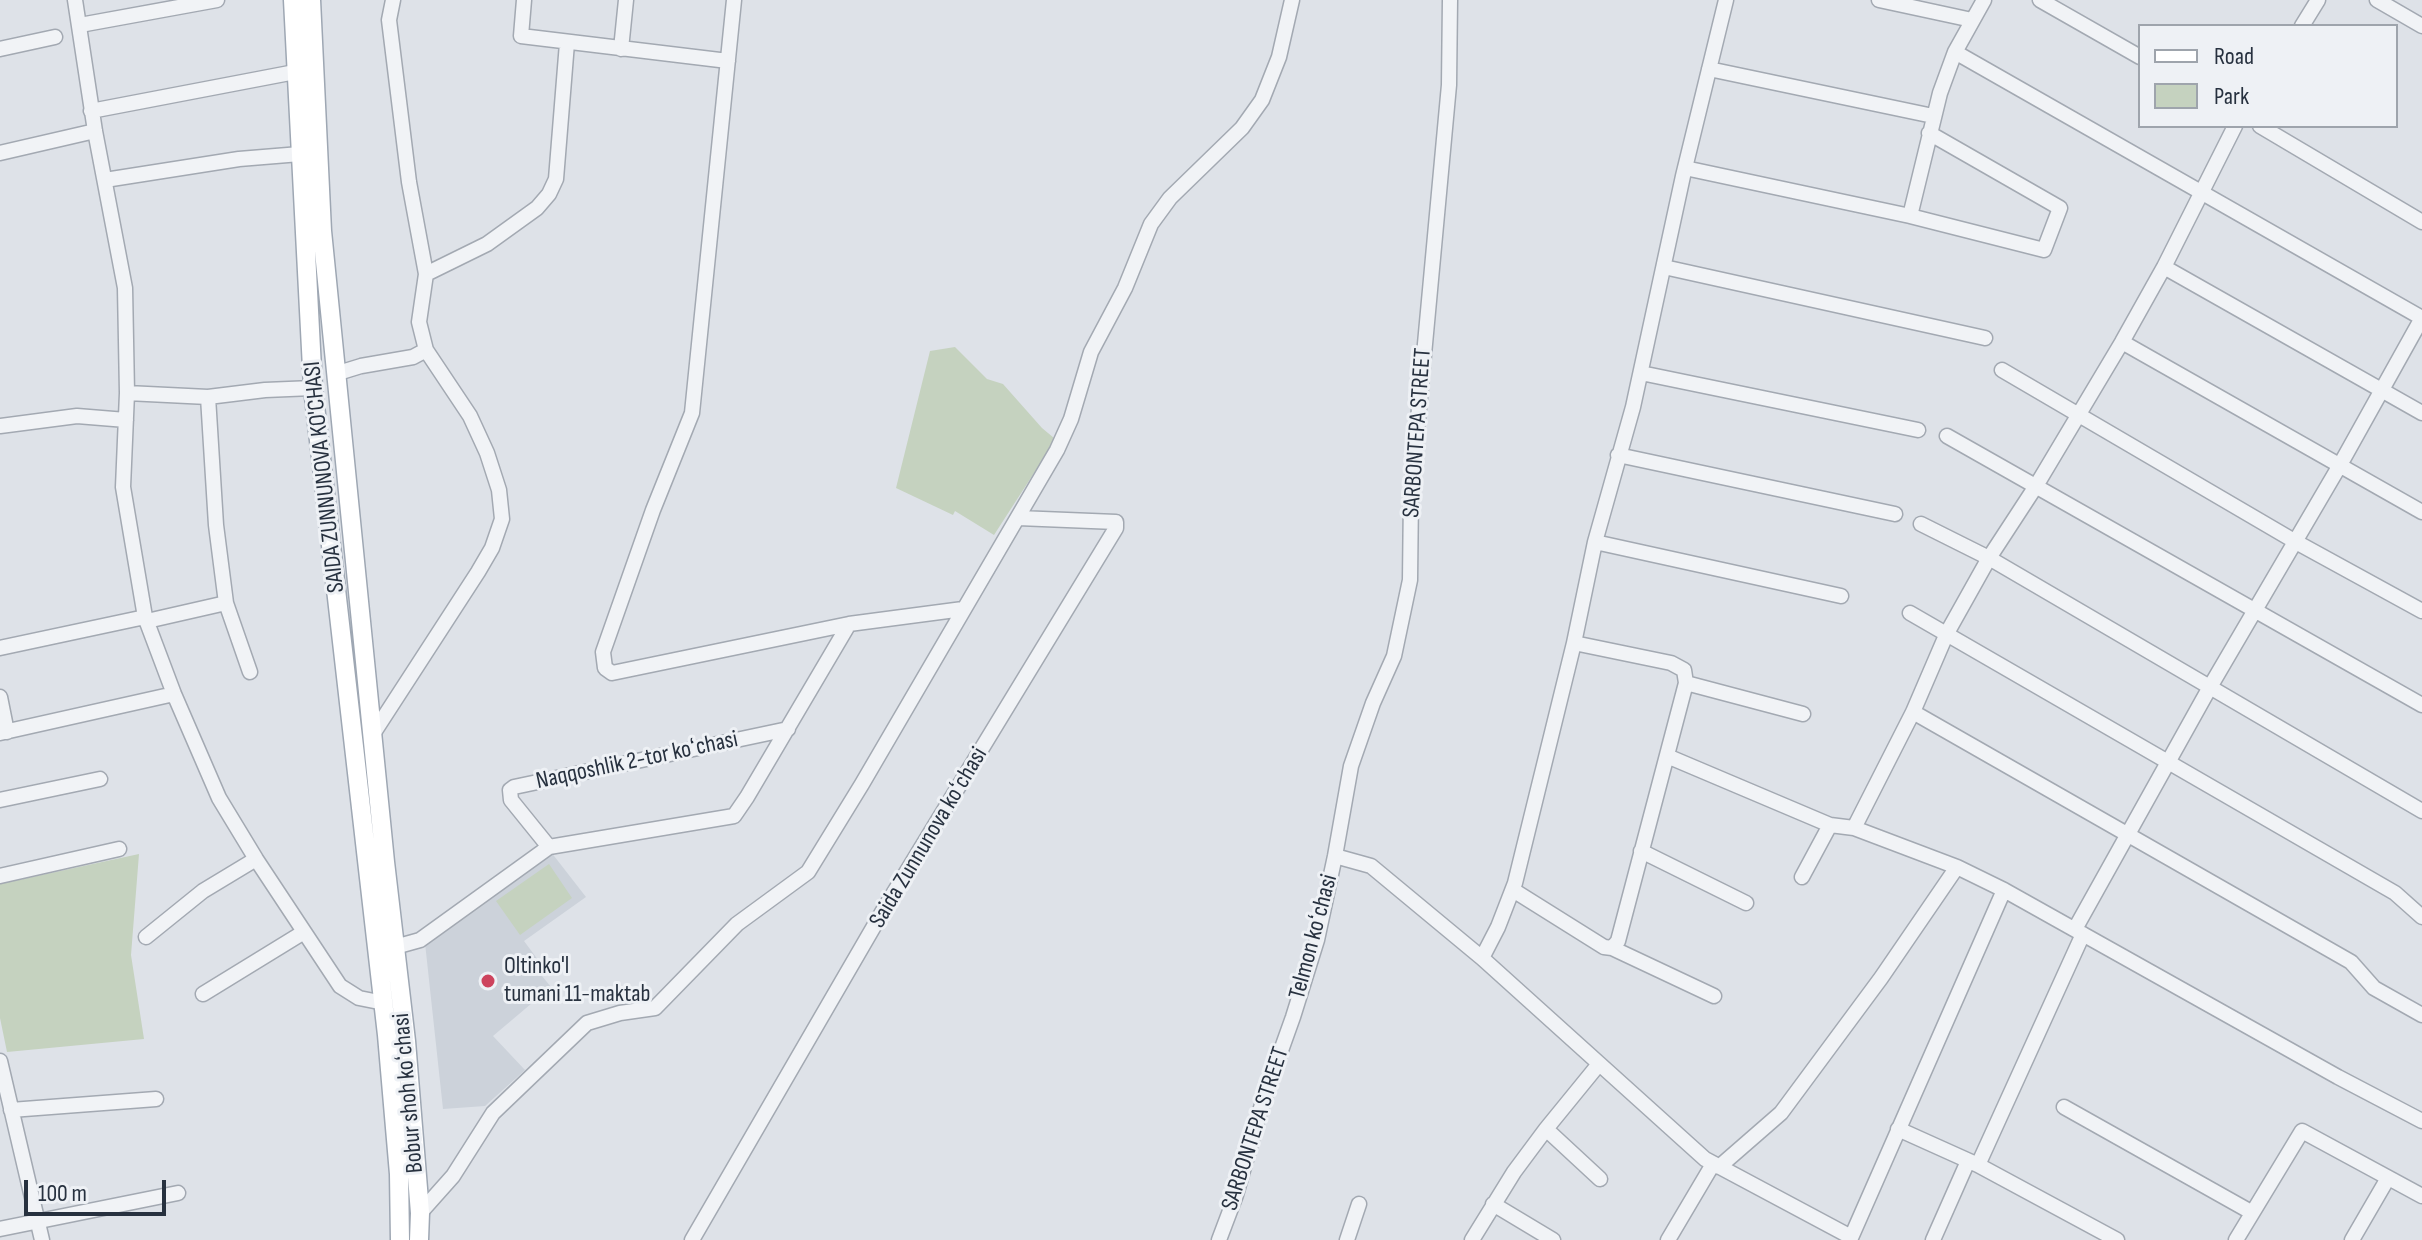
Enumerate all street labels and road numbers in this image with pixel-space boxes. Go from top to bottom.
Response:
street label: SARBONTEPA STREET [1398,347,1438,519]
street label: SAIDA ZUNNUNOVA KO'CHASI [299,360,351,594]
street label: Naqqoshlik 2-tor koʻchasi [534,726,740,796]
street label: Saida Zunnunova koʻchasi [864,742,994,934]
street label: Telmon koʻchasi [1284,871,1344,1003]
street label: Bobur shoh koʻchasi [388,1012,430,1174]
street label: SARBONTEPA STREET [1216,1044,1296,1214]

